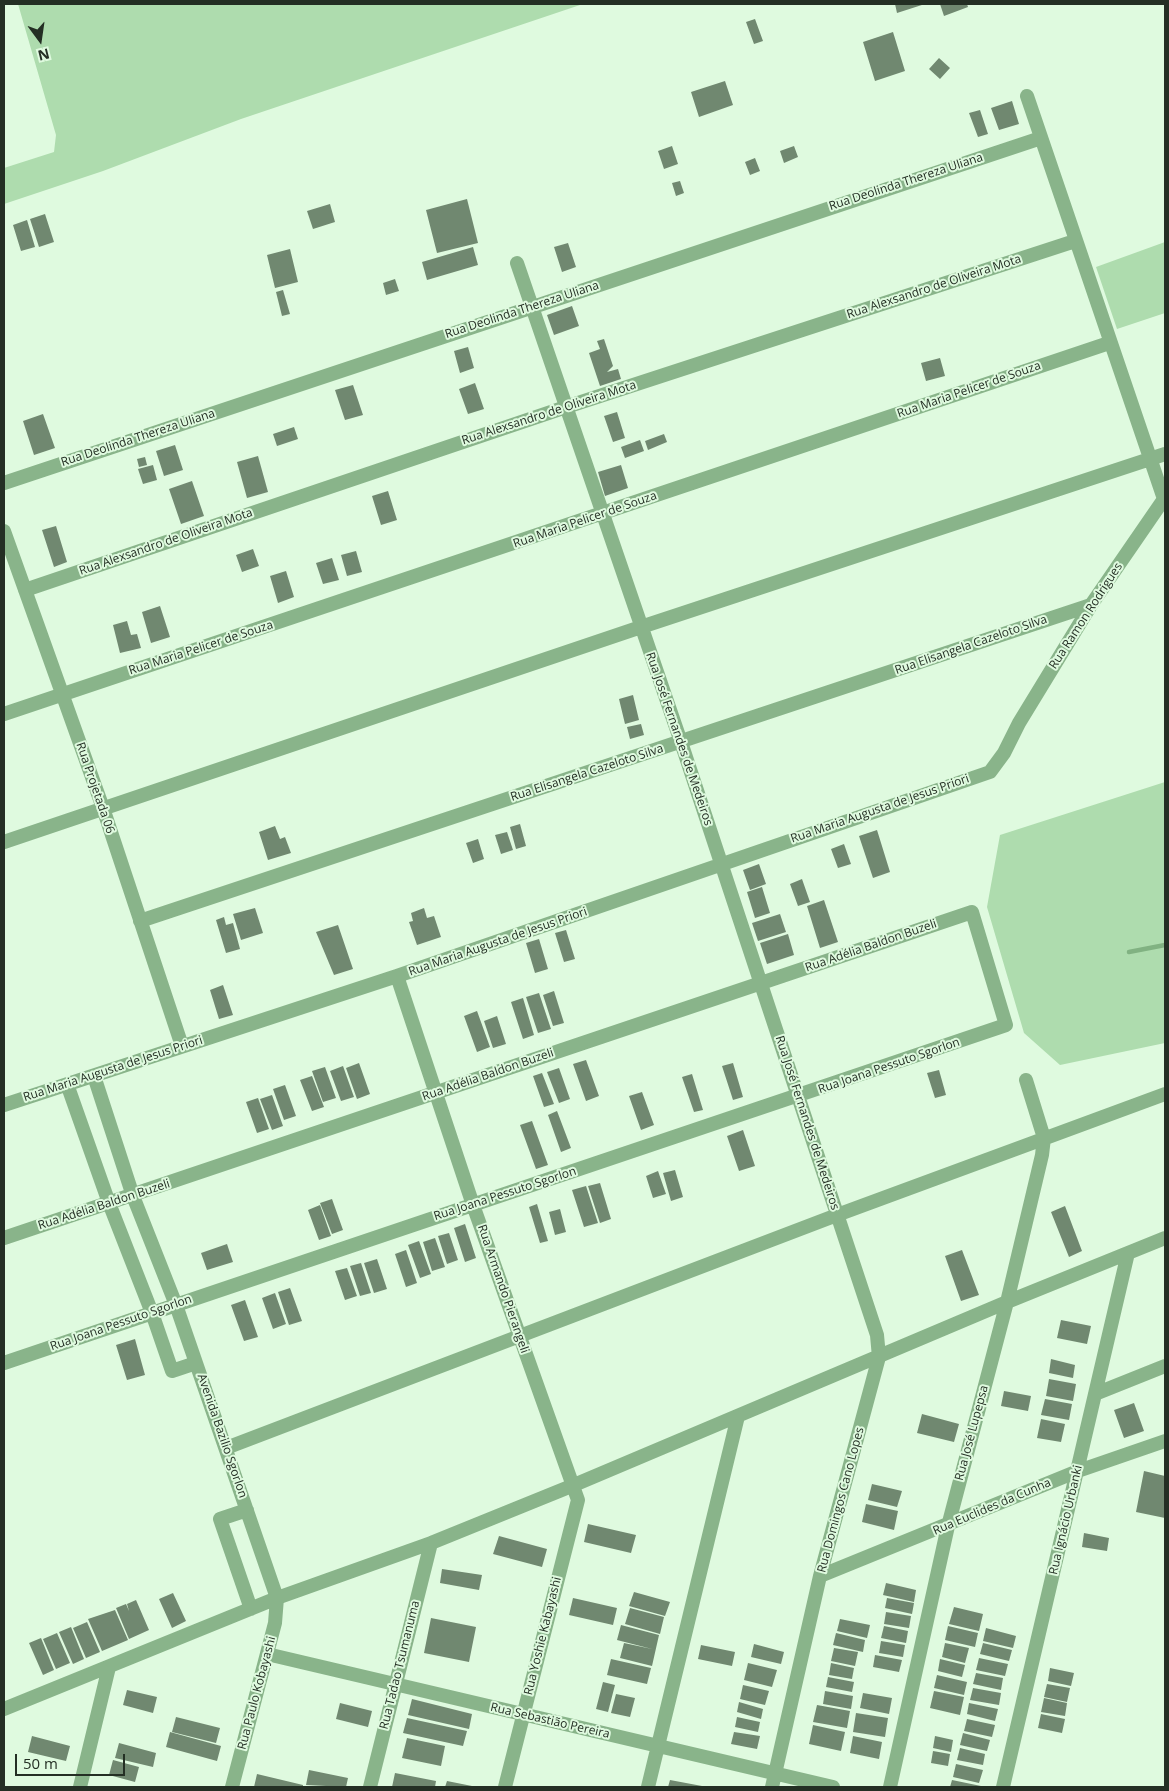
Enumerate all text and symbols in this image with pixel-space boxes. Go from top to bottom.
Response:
north arrow [15,15,65,65]
text: N [36,44,52,66]
street label: Rua Deolinda Thereza Uliana [827,150,985,214]
street label: Rua Alexsandro de Oliveira Mota [845,252,1023,322]
street label: Rua Deolinda Thereza Uliana [443,278,601,342]
street label: Rua Maria Pelicer de Souza [895,359,1043,421]
street label: Rua Alexsandro de Oliveira Mota [460,378,638,448]
street label: Rua Deolinda Thereza Uliana [59,406,217,470]
street label: Rua Maria Pelicer de Souza [511,489,659,551]
street label: Rua Alexsandro de Oliveira Mota [77,505,255,579]
street label: Rua Ramon Rodrigues [1046,560,1126,672]
street label: Rua Elisangela Cazeloto Silva [893,612,1049,678]
street label: Rua Maria Pelicer de Souza [127,618,275,678]
street label: Rua José Fernandes de Medeiros [643,650,715,828]
street label: Rua Projetada 06 [73,741,117,835]
street label: Rua Elisangela Cazeloto Silva [509,741,665,805]
street label: Rua Maria Augusta de Jesus Priori [789,772,971,846]
street label: Rua Maria Augusta de Jesus Priori [407,905,589,979]
street label: Rua Adélia Baldon Buzeli [803,917,939,975]
street label: Rua Maria Augusta de Jesus Priori [22,1033,204,1105]
street label: Rua José Fernandes de Medeiros [772,1034,842,1212]
street label: Rua Joana Pessuto Sgorlon [816,1035,962,1097]
street label: Rua Adélia Baldon Buzeli [420,1046,556,1104]
street label: Rua Joana Pessuto Sgorlon [432,1164,578,1224]
street label: Rua Adélia Baldon Buzeli [36,1177,172,1233]
street label: Rua Armando Pierangeli [474,1223,532,1355]
street label: Rua Joana Pessuto Sgorlon [48,1292,194,1354]
street label: Avenida Bazilio Sgorlon [194,1372,250,1500]
street label: Rua José Lupepsa [952,1384,992,1482]
street label: Rua Domingos Cano Lopes [815,1426,867,1574]
street label: Rua Ignácio Urbanki [1046,1464,1086,1576]
street label: Rua Euclides da Cunha [931,1476,1053,1538]
street label: Rua Yoshie Kabayashi [521,1575,565,1697]
street label: Rua Tadao Tsumanuma [377,1599,423,1731]
street label: Rua Paulo Kobayashi [235,1635,279,1751]
street label: Rua Sebastião Pereira [489,1700,611,1742]
scale bar [18,1744,128,1776]
text: 50 m [23,1753,58,1773]

